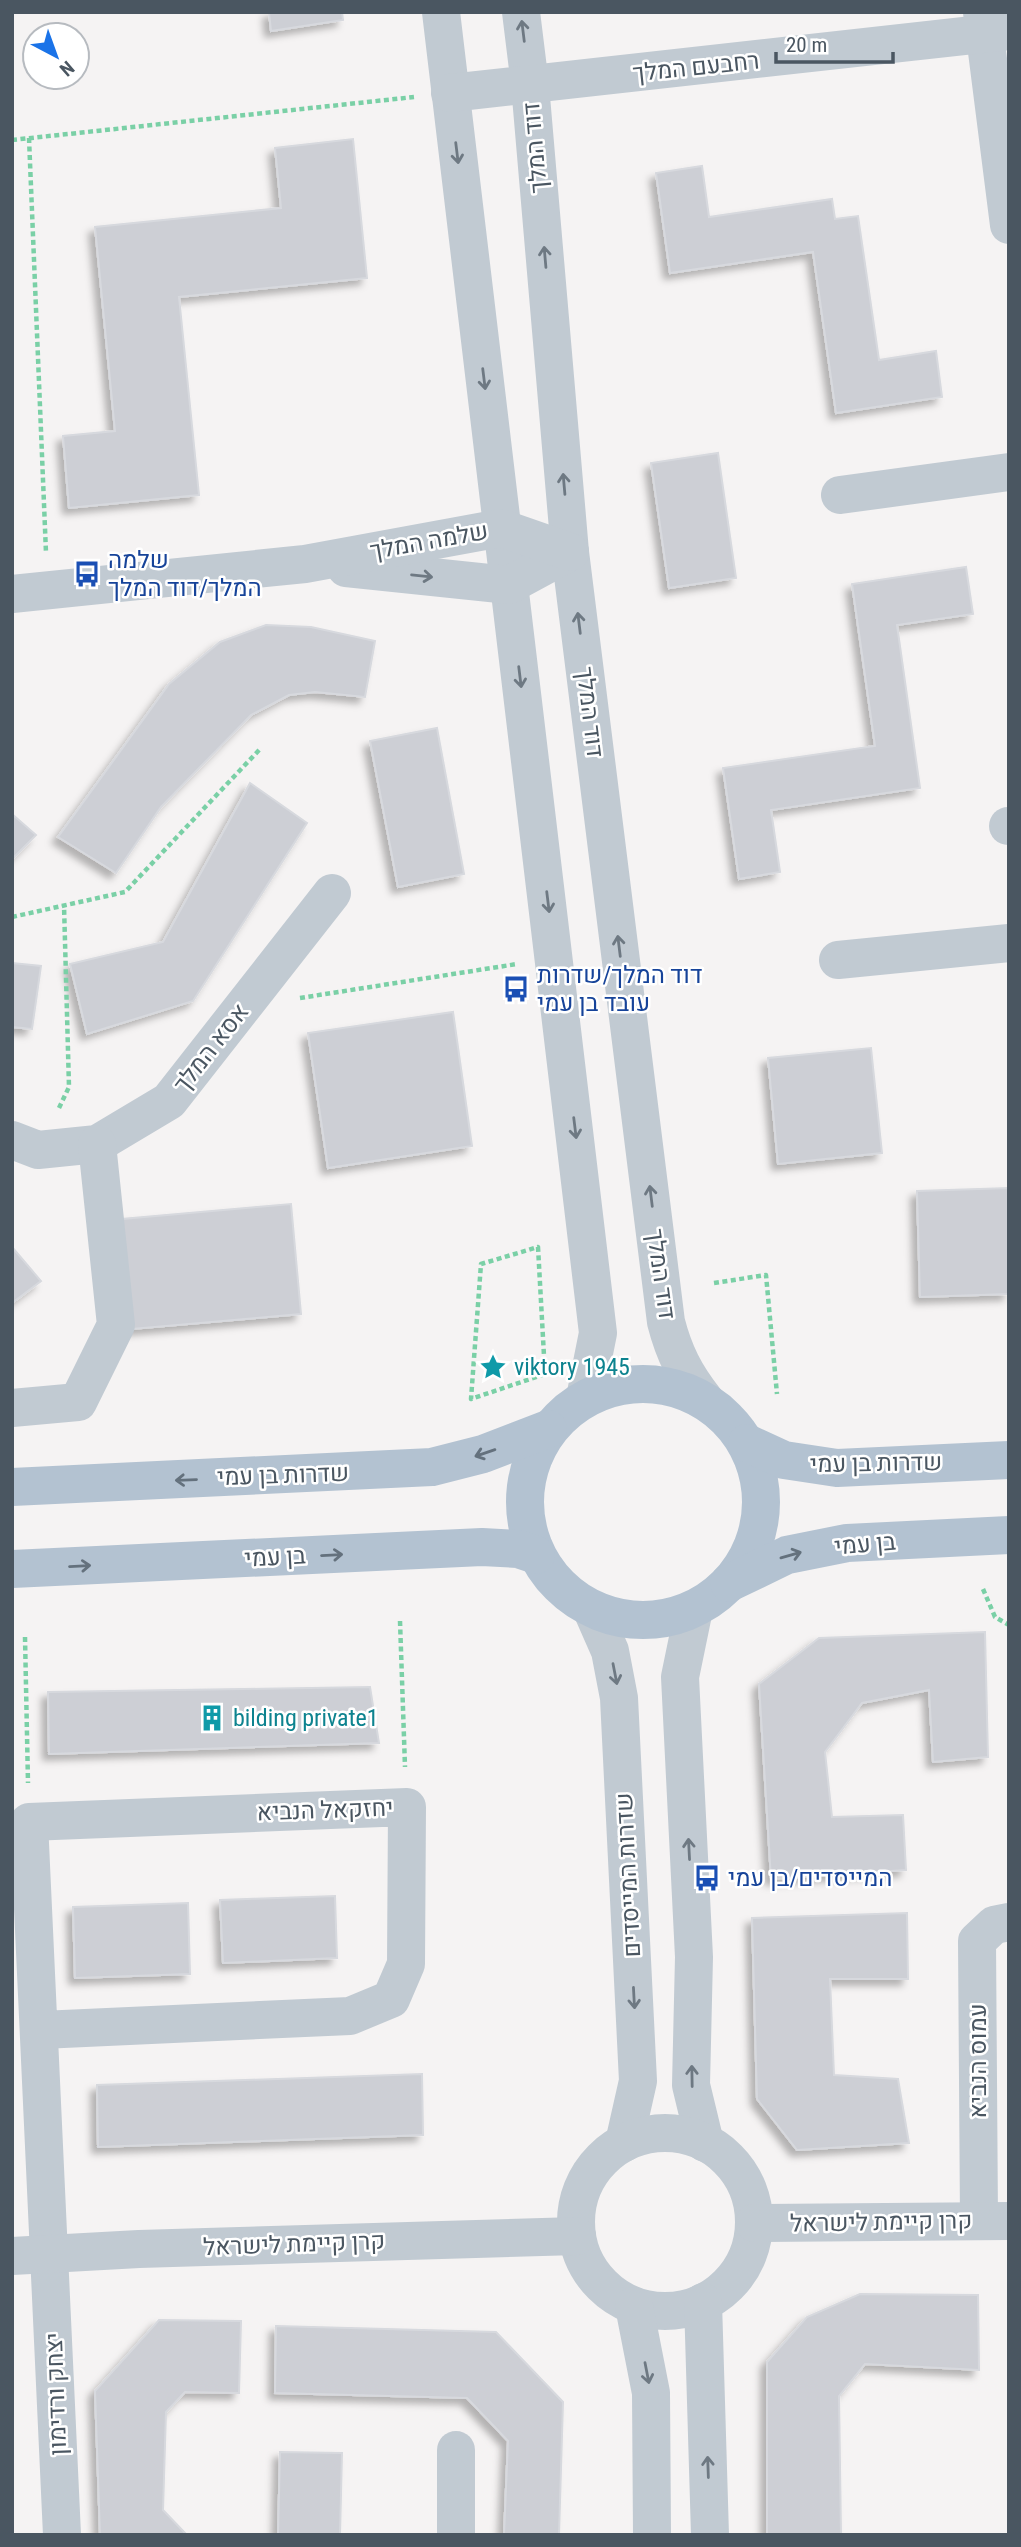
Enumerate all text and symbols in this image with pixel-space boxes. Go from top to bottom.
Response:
one-way arrow [517,20,530,42]
north arrow [21,21,91,91]
scale bar [776,21,893,65]
text: 20 m [786,33,827,57]
street label: רחבעם המלך [631,46,761,88]
text: N [55,56,79,81]
street label: דוד המלך [517,101,553,195]
one-way arrow [450,141,463,164]
one-way arrow [538,246,551,269]
one-way arrow [477,367,490,390]
one-way arrow [557,473,570,495]
street label: שלמה המלך [368,517,490,565]
place label: שלמה המלך/דוד המלך [108,546,262,602]
bus stop icon: שלמה המלך/דוד המלך [72,559,102,589]
one-way arrow [410,569,433,582]
one-way arrow [572,612,585,635]
one-way arrow [514,665,527,687]
street label: דוד המלך [571,665,609,759]
one-way arrow [542,891,555,913]
one-way arrow [613,935,626,958]
place label: דוד המלך/שדרות עובד בן עמי [537,961,702,1017]
bus stop icon: דוד המלך/שדרות עובד בן עמי [501,974,531,1004]
street label: אסא המלך [168,998,254,1098]
one-way arrow [569,1117,582,1139]
one-way arrow [644,1185,657,1208]
street label: דוד המלך [641,1227,681,1321]
place icon: viktory 1945 [478,1352,508,1382]
place label: viktory 1945 [514,1353,630,1381]
one-way arrow [474,1448,496,1460]
street label: שדרות בן עמי [810,1448,942,1478]
street label: שדרות בן עמי [216,1459,350,1491]
one-way arrow [175,1473,198,1486]
street label: בן עמי [833,1527,897,1561]
street label: בן עמי [244,1541,307,1573]
one-way arrow [320,1548,343,1561]
one-way arrow [779,1548,801,1561]
one-way arrow [69,1560,92,1573]
one-way arrow [608,1662,622,1685]
building icon: bilding private1 [197,1703,227,1733]
place label: bilding private1 [233,1704,379,1732]
street label: שדרות המייסדים [610,1792,646,1958]
street label: יחזקאל הנביא [256,1794,394,1826]
one-way arrow [682,1838,695,1861]
bus stop icon: המייסדים/בן עמי [692,1863,722,1893]
place label: המייסדים/בן עמי [728,1864,892,1892]
one-way arrow [628,1987,641,2010]
street label: עמוס הנביא [964,2003,992,2119]
one-way arrow [685,2065,698,2088]
street label: קרן קיימת לישראל [790,2206,972,2238]
street label: קרן קיימת לישראל [202,2227,386,2261]
street label: יצחק ורדימון [40,2332,72,2456]
one-way arrow [641,2361,655,2384]
one-way arrow [701,2455,714,2478]

